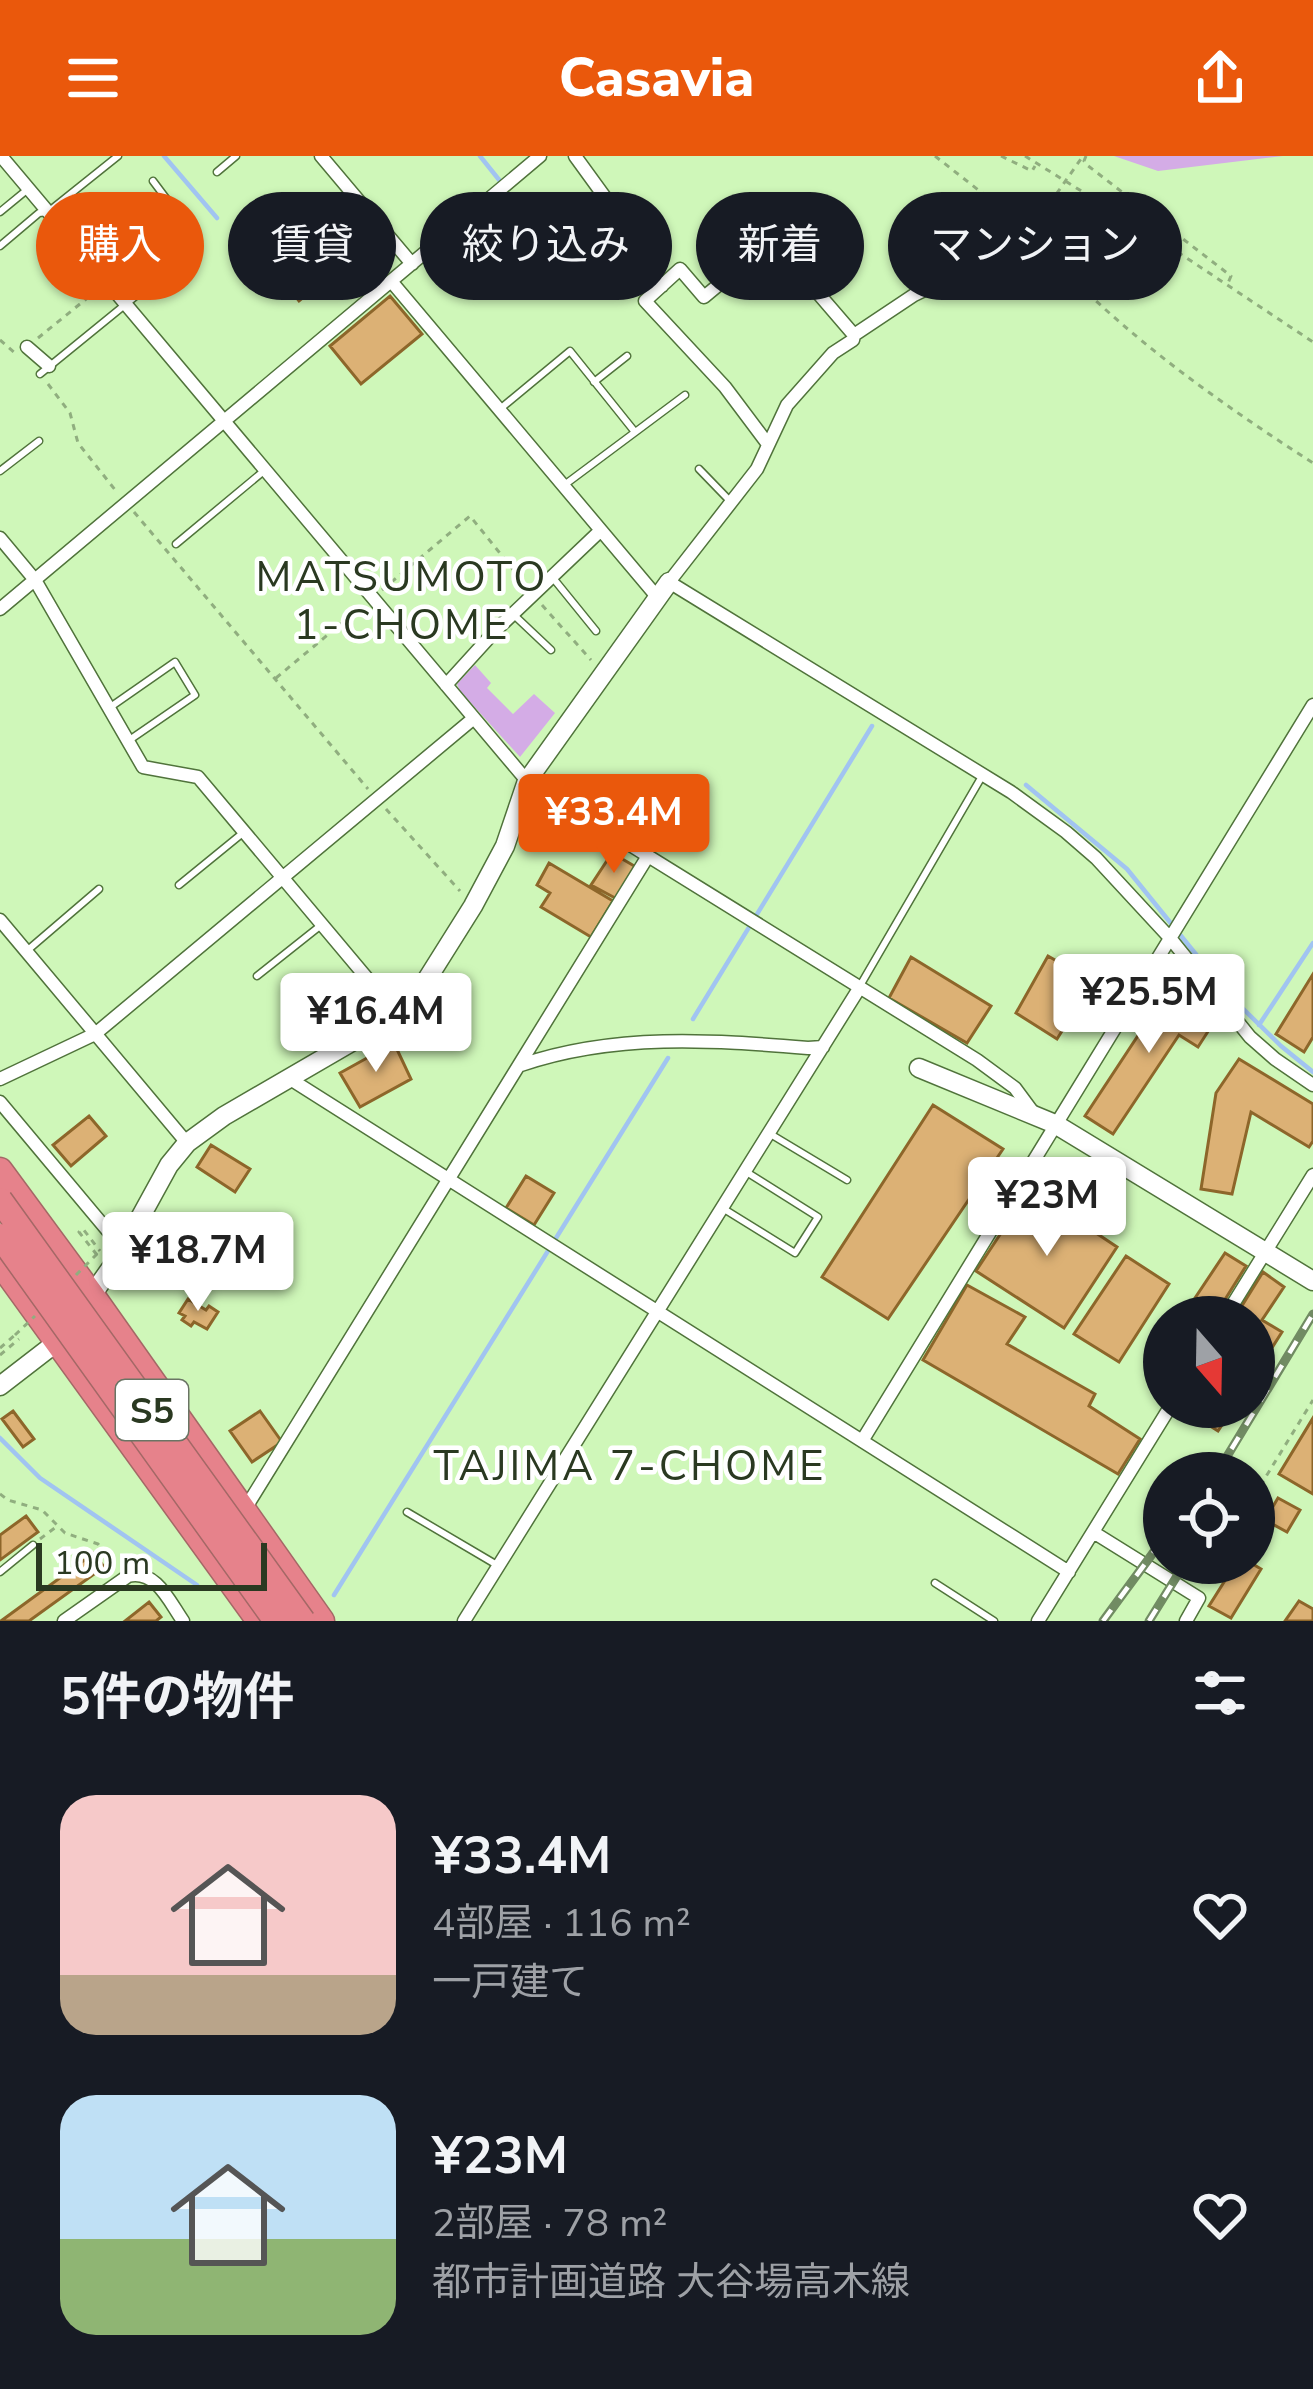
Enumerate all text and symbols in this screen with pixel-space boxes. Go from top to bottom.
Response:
text: Casavia [559,41,754,115]
icon: menu [60,45,126,111]
icon: share [1187,45,1253,111]
chip: 購入 [36,192,204,300]
chip: 賃貸 [228,192,396,300]
chip: 絞り込み [420,192,672,300]
chip: 新着 [696,192,864,300]
chip: マンション [888,192,1182,300]
district label: MATSUMOTO 1-CHOME [256,549,548,654]
pin: ¥33.4M [516,774,712,876]
text: ¥33.4M [545,786,683,839]
pin: ¥25.5M [1051,954,1247,1056]
text: ¥25.5M [1080,966,1218,1019]
pin: ¥16.4M [278,973,474,1075]
text: ¥16.4M [307,985,445,1038]
pin: ¥23M [976,1157,1118,1259]
text: ¥23M [995,1169,1099,1222]
pin: ¥18.7M [100,1212,296,1314]
text: ¥18.7M [129,1224,267,1277]
north arrow [1143,1296,1275,1428]
map controls [1143,1296,1275,1584]
road number: S5 [116,1380,188,1440]
district label: TAJIMA 7-CHOME [433,1438,827,1495]
button: locate [1143,1452,1275,1584]
scale bar [36,1537,267,1590]
text: 100 m [54,1541,150,1586]
icon: filters [1187,1660,1253,1726]
text: 5件の物件 [60,1662,295,1732]
text: ¥33.4M [432,1821,611,1891]
icon: home [156,1843,300,1987]
icon: heart [1187,1882,1253,1948]
text: 4部屋 · 116 m² [432,1897,691,1950]
text: 一戸建て [432,1956,588,2009]
text: ¥23M [432,2121,568,2191]
icon: home [156,2143,300,2287]
icon: heart [1187,2182,1253,2248]
text: 2部屋 · 78 m² [432,2197,667,2250]
text: 都市計画道路 大谷場高木線 [432,2256,910,2309]

